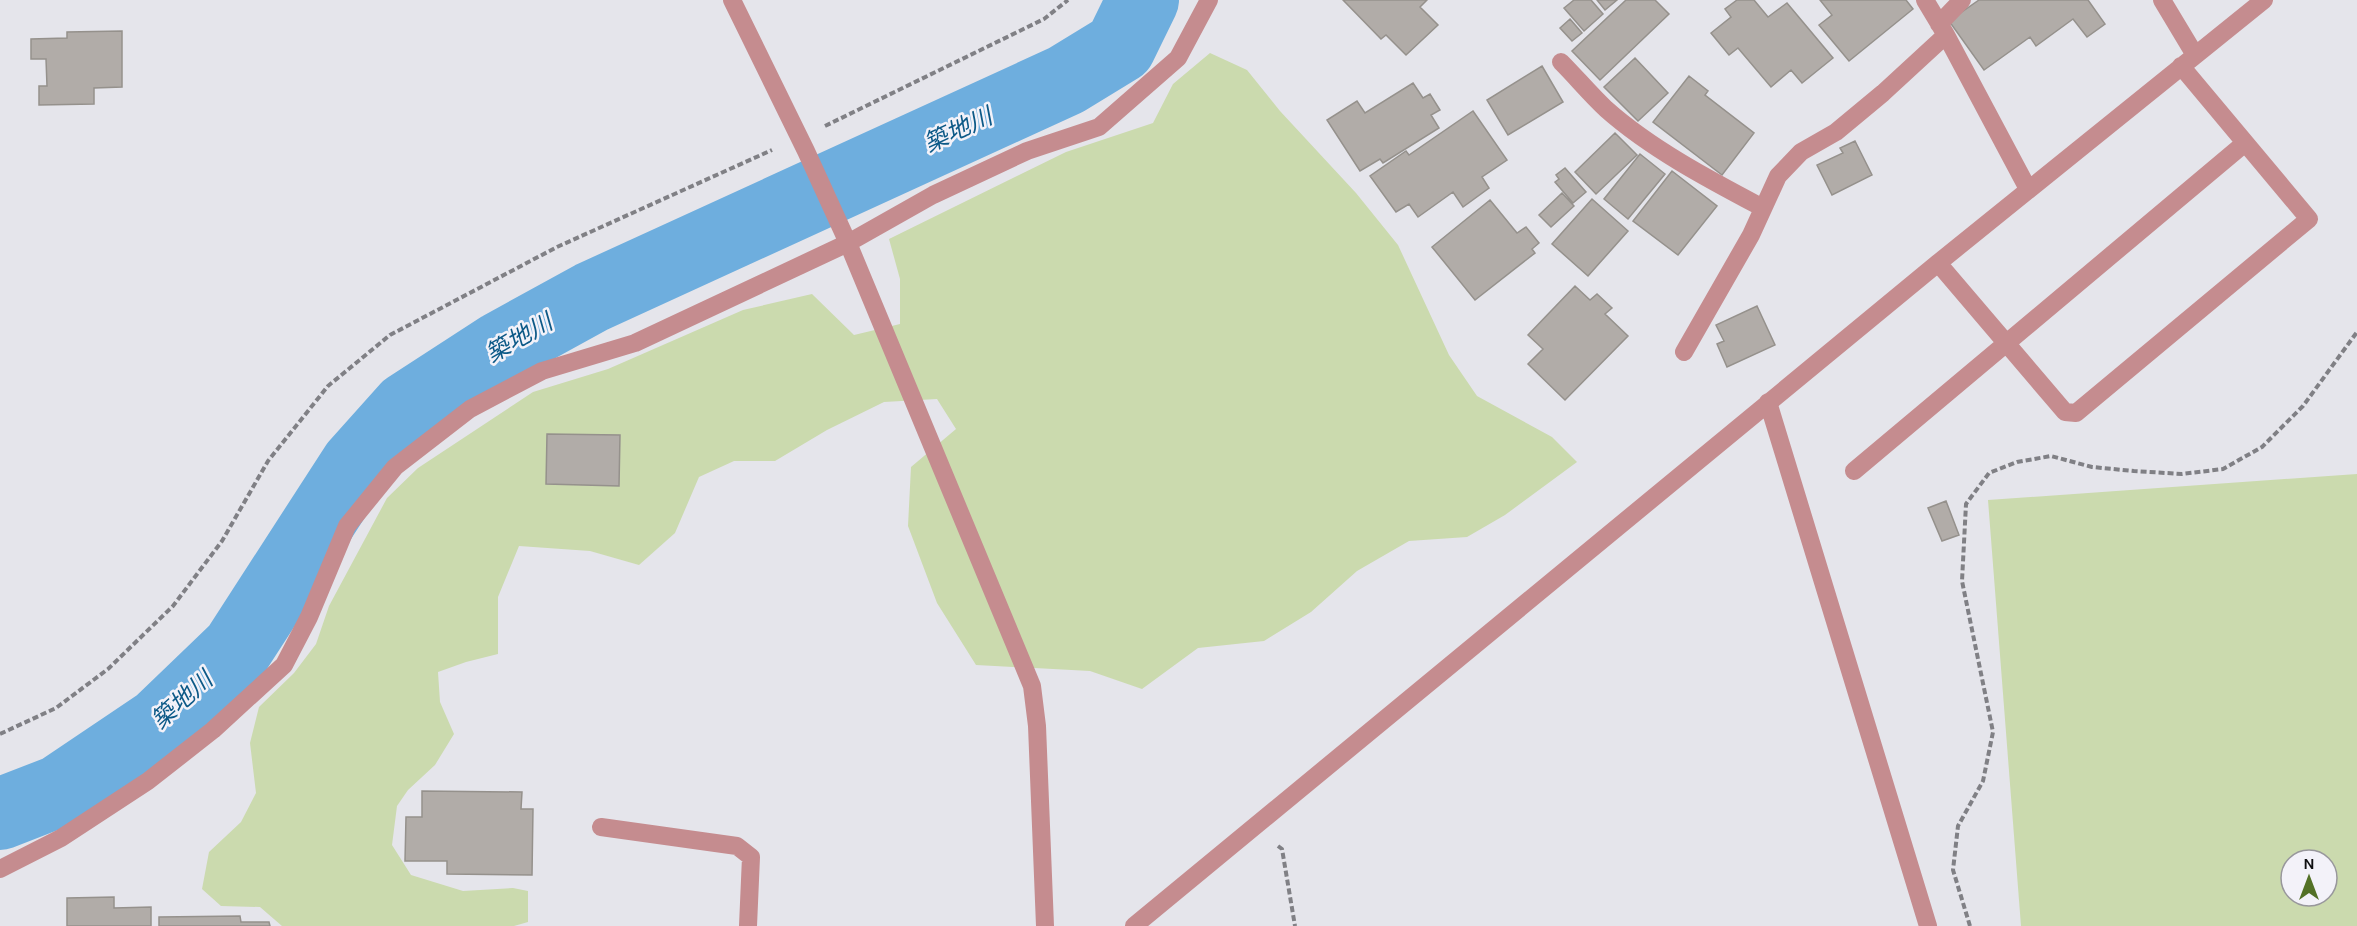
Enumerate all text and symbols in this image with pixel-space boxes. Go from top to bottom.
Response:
water label: 築地川 [919,101,999,158]
water label: 築地川 [481,306,560,368]
water label: 築地川 [146,663,220,734]
north arrow [2279,848,2339,908]
text: N [2303,854,2315,873]

